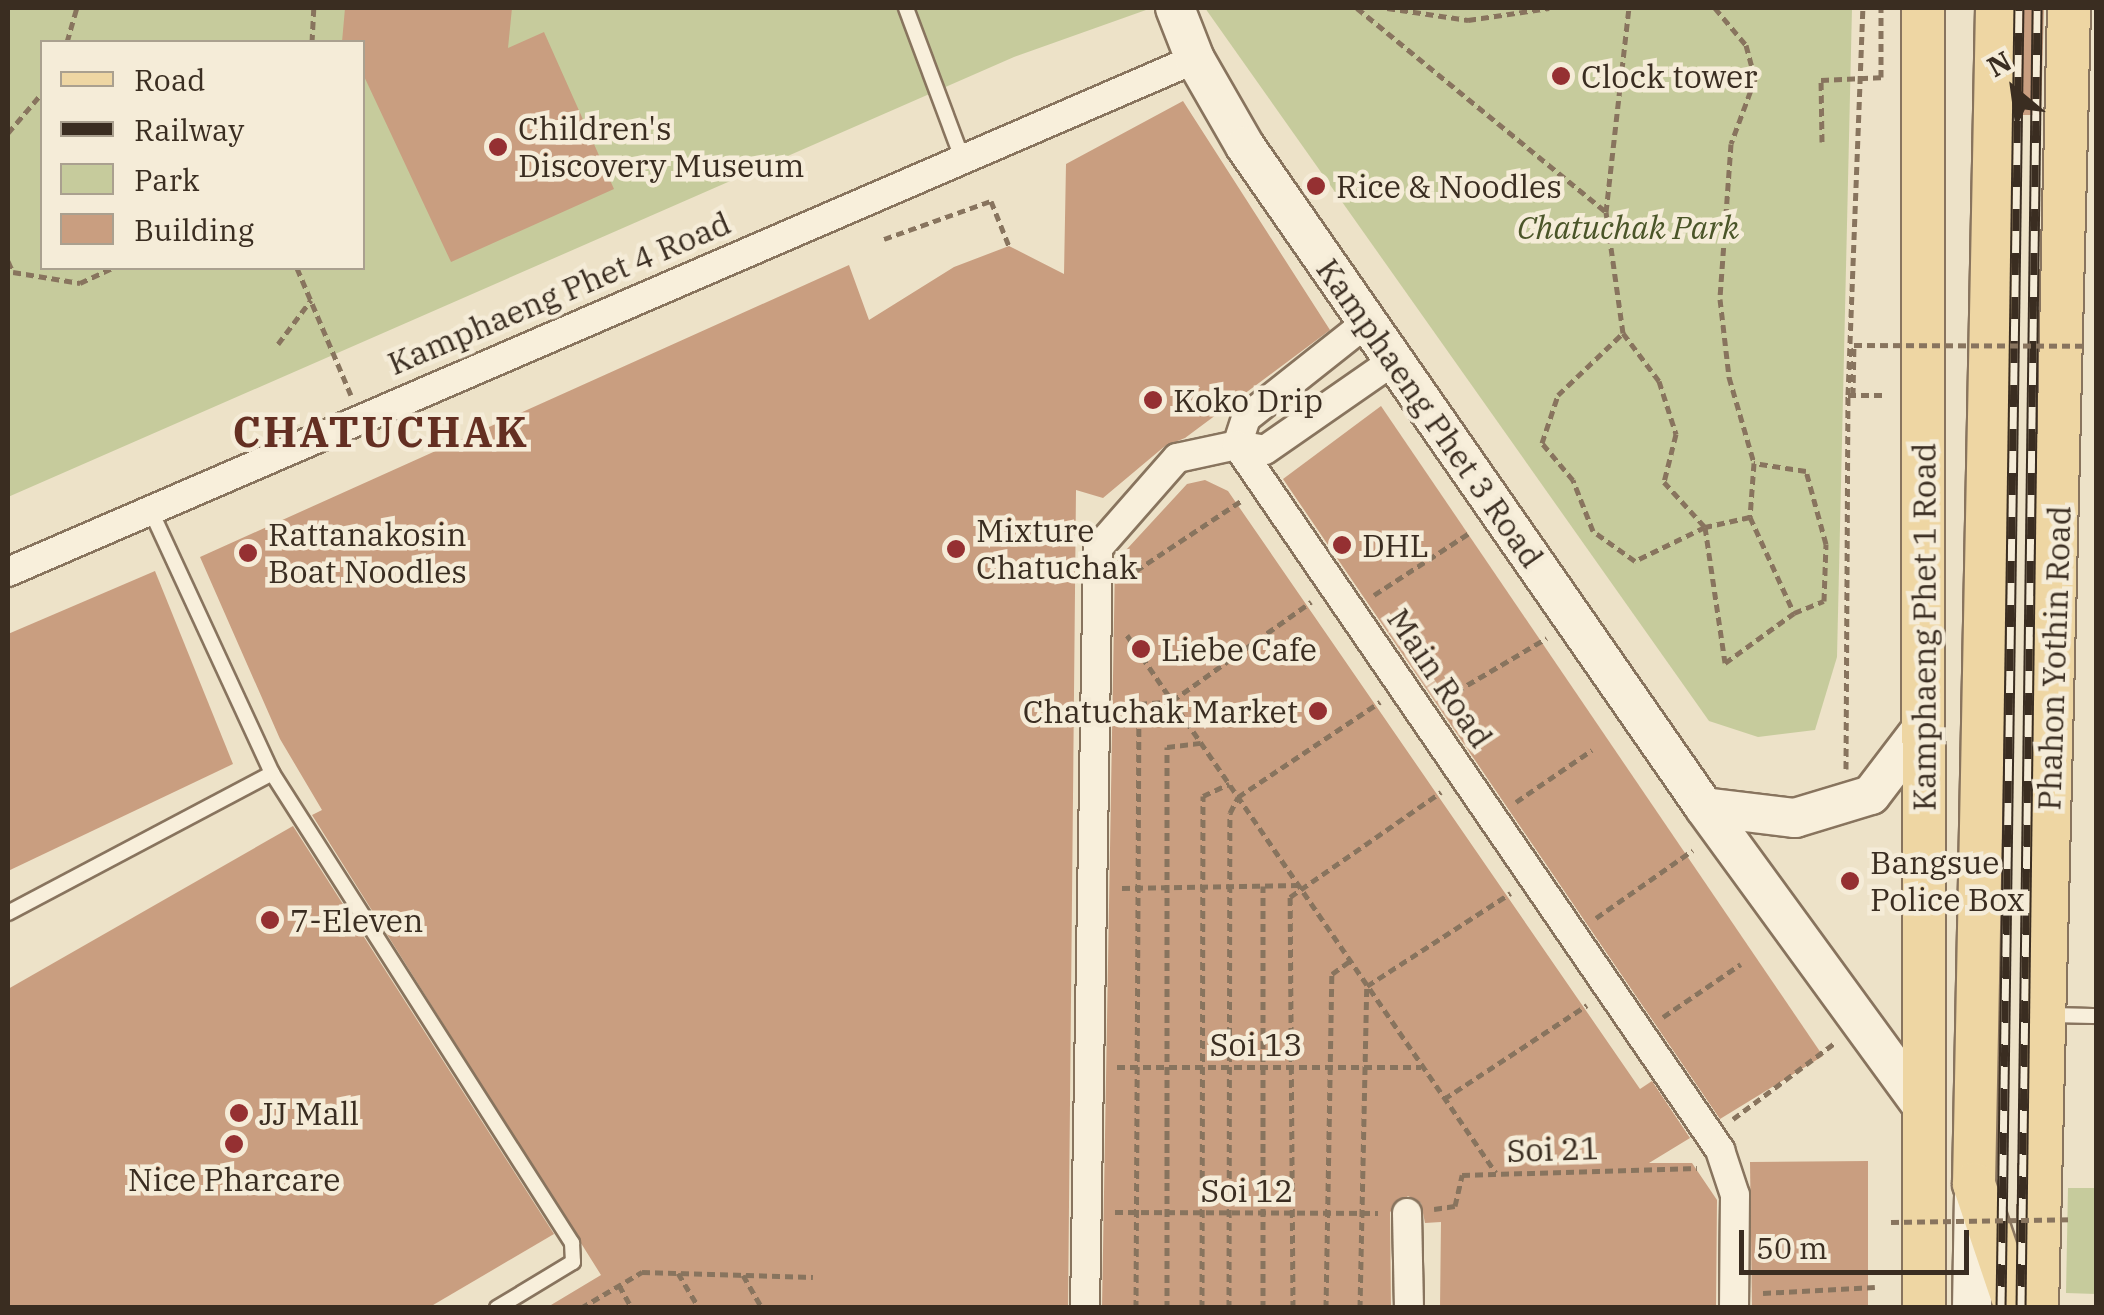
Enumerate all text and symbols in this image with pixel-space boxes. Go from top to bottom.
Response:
legend [40,40,365,270]
north arrow [1964,40,2064,140]
text: N [1981,42,2018,85]
place label: Clock tower [1581,57,1757,95]
text: Road [134,60,206,99]
marker: Clock tower [1550,65,1572,87]
text: Railway [134,110,244,149]
place label: Children's Discovery Museum [518,110,805,185]
marker: Children's Discovery Museum [487,136,509,158]
text: Park [134,160,200,199]
place label: Rice & Noodles [1336,167,1562,205]
marker: Rice & Noodles [1305,175,1327,197]
street label: Kamphaeng Phet 4 Road [382,203,736,383]
park label: Chatuchak Park [1517,208,1739,246]
text: Building [134,210,254,249]
street label: Kamphaeng Phet 3 Road [1309,251,1551,575]
place label: Koko Drip [1173,381,1323,419]
marker: Koko Drip [1142,389,1164,411]
district label: CHATUCHAK [232,407,530,457]
street label: Kamphaeng Phet 1 Road [1905,443,1943,811]
street label: Phahon Yothin Road [2029,505,2079,811]
place label: Mixture Chatuchak [976,512,1138,587]
place label: Rattanakosin Boat Noodles [268,516,467,591]
place label: DHL [1362,526,1429,564]
marker: DHL [1331,534,1353,556]
marker: Mixture Chatuchak [945,538,967,560]
marker: Rattanakosin Boat Noodles [237,542,259,564]
street label: Main Road [1379,601,1501,755]
place label: Liebe Cafe [1161,630,1317,668]
marker: Liebe Cafe [1130,638,1152,660]
place label: Chatuchak Market [1023,692,1298,730]
marker: Chatuchak Market [1307,700,1329,722]
place label: Bangsue Police Box [1870,844,2025,919]
marker: Bangsue Police Box [1839,870,1861,892]
place label: 7-Eleven [290,901,423,939]
marker: 7-Eleven [259,909,281,931]
street label: Soi 13 [1210,1025,1302,1063]
place label: JJ Mall [259,1094,359,1132]
marker: JJ Mall [228,1102,250,1124]
street label: Soi 21 [1506,1128,1600,1170]
marker: Nice Pharcare [223,1133,245,1155]
place label: Nice Pharcare [128,1160,340,1198]
street label: Soi 12 [1201,1171,1293,1209]
scale bar [1744,1210,1974,1272]
text: 50 m [1756,1228,1828,1267]

